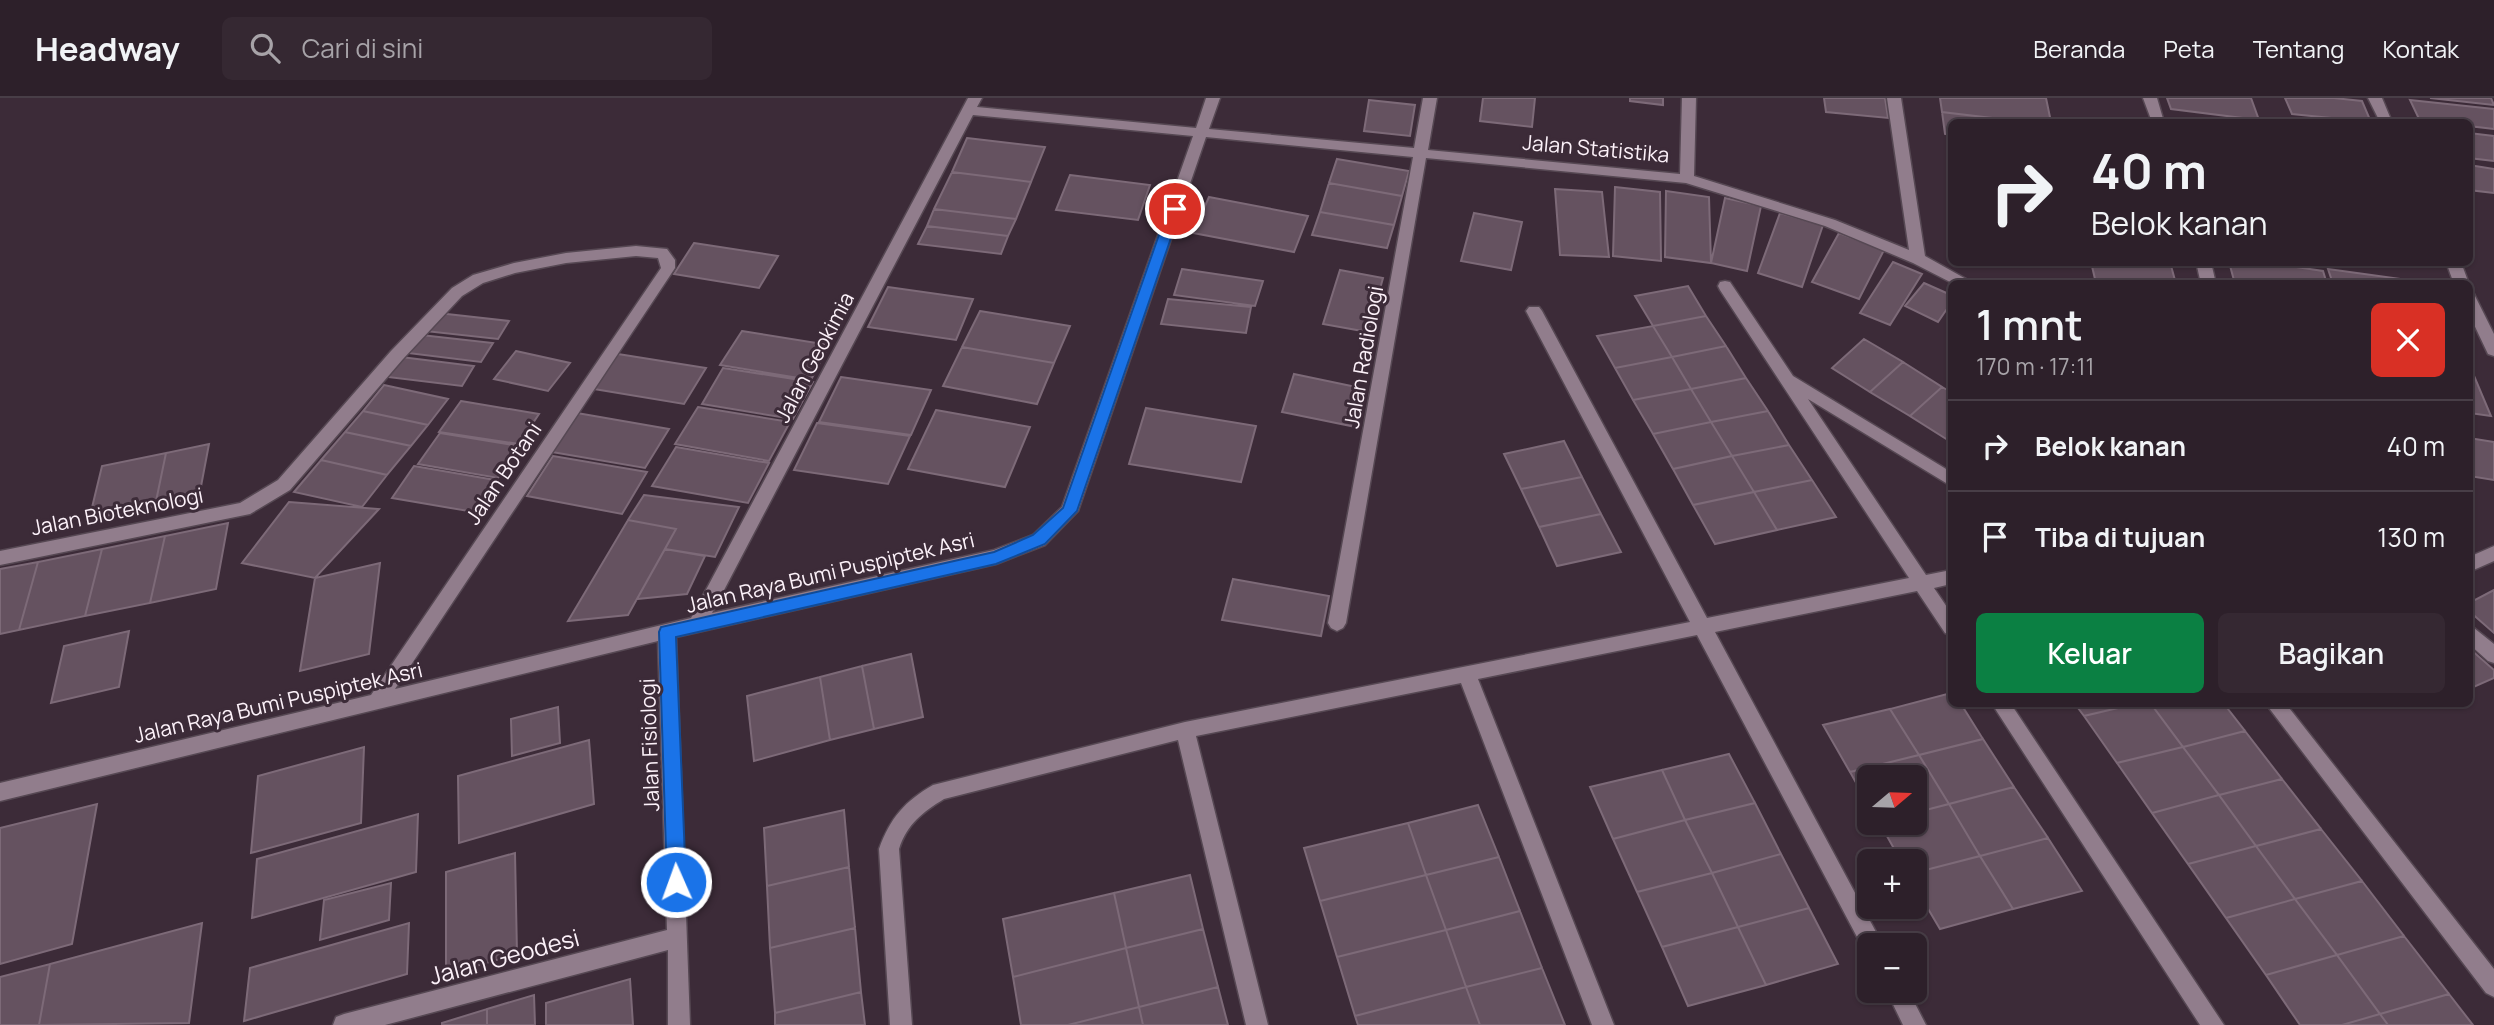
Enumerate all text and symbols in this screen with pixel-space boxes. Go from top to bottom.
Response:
search box [222,17,712,80]
text: Headway [35,26,180,71]
icon: search [246,29,284,67]
text: Cari di sini [302,30,423,66]
text: Beranda [2033,32,2125,65]
text: Peta [2163,32,2215,65]
text: Tentang [2253,32,2344,65]
text: Kontak [2382,32,2459,65]
street label: Jalan Statistika [1521,128,1671,168]
text: 40 m [2091,137,2207,204]
icon: right [1976,147,2067,238]
pin [1145,179,1205,239]
icon: arrive [1156,190,1194,228]
text: Belok kanan [2091,201,2267,245]
street label: Jalan Radiologi [1337,284,1389,430]
street label: Jalan Geokimia [768,287,860,427]
text: 1 mnt [1976,295,2083,353]
button: close [2371,303,2445,377]
text: 170 m · 17:11 [1976,350,2094,382]
street label: Jalan Botani [459,417,547,529]
icon: right [1976,427,2014,465]
text: Belok kanan [2035,428,2186,464]
text: 40 m [2387,428,2445,464]
street label: Jalan Bioteknologi [28,481,206,541]
icon: arrive [1976,518,2014,556]
text: Tiba di tujuan [2035,519,2205,555]
text: 130 m [2377,519,2445,555]
street label: Jalan Raya Bumi Puspiptek Asri [683,525,977,619]
button: Keluar [1976,613,2204,693]
button: Bagikan [2218,613,2445,693]
street label: Jalan Raya Bumi Puspiptek Asri [131,655,425,749]
street label: Jalan Fisiologi [633,678,665,812]
north arrow [1857,765,1927,835]
map controls [1857,765,1927,1003]
position arrow [639,845,713,919]
button: + [1857,849,1927,919]
street label: Jalan Geodesi [425,920,583,992]
button: − [1857,933,1927,1003]

